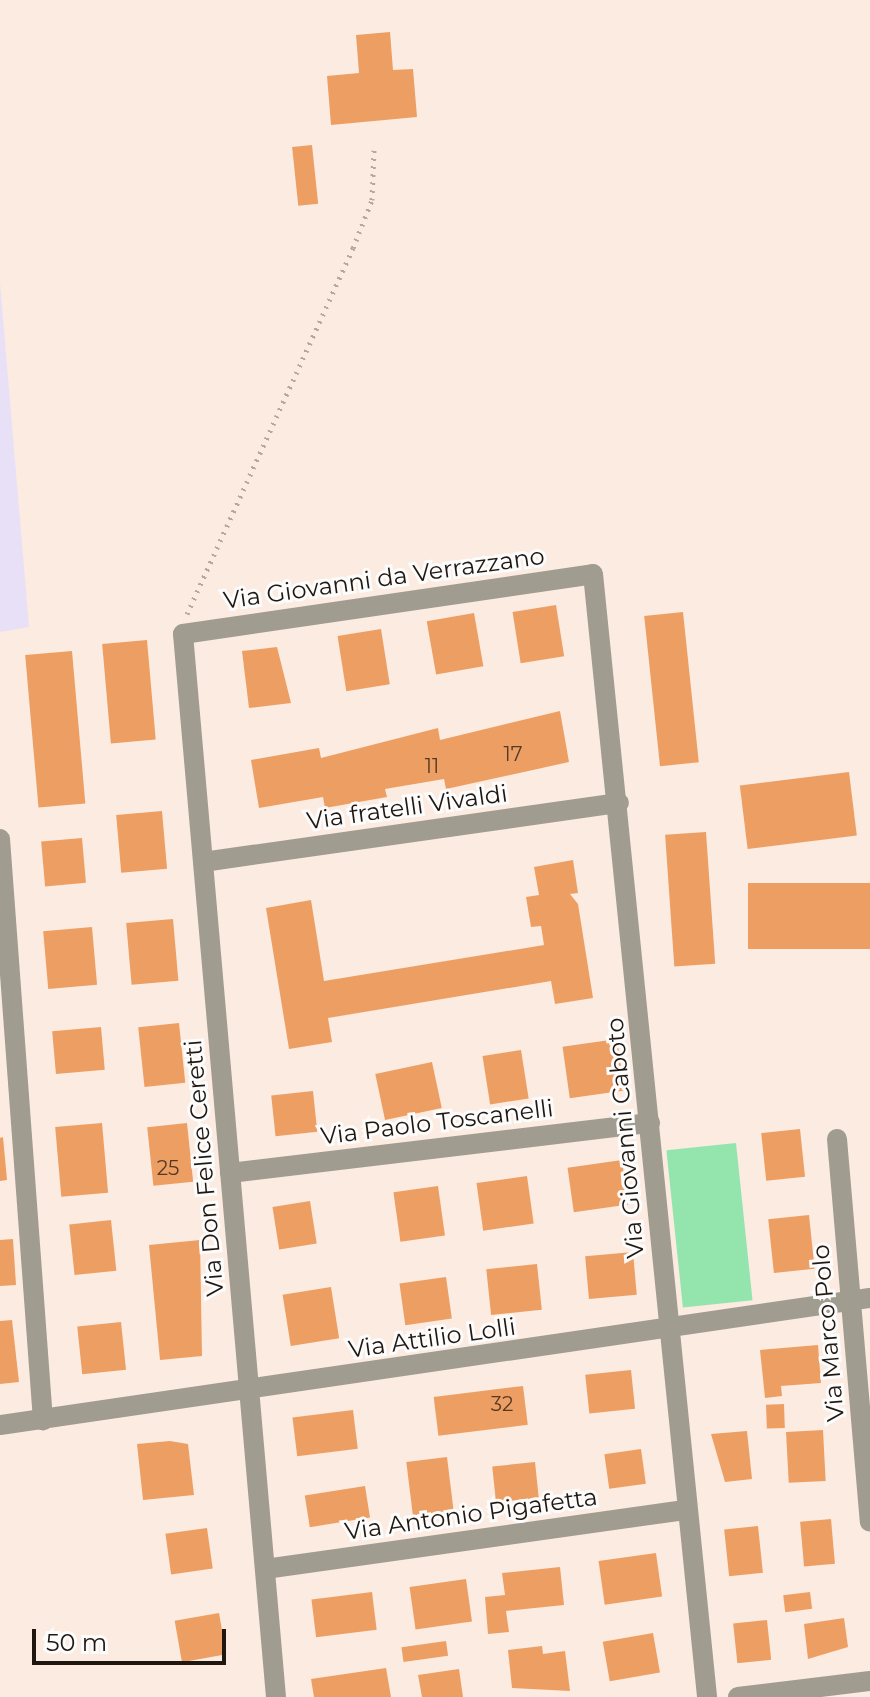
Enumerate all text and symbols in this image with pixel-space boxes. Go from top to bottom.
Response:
street label: Via Giovanni da Verrazzano [222,541,546,615]
house number: 17 [504,742,522,766]
house number: 11 [425,754,439,778]
street label: Via fratelli Vivaldi [305,779,509,835]
street label: Via Giovanni Caboto [600,1016,650,1260]
street label: Via Don Felice Ceretti [178,1039,230,1297]
street label: Via Paolo Toscanelli [319,1093,555,1151]
house number: 25 [157,1156,179,1180]
street label: Via Marco Polo [806,1243,850,1423]
street label: Via Attilio Lolli [347,1312,517,1364]
house number: 32 [491,1392,513,1416]
street label: Via Antonio Pigafetta [343,1482,599,1546]
scale bar [36,1613,230,1663]
text: 50 m [46,1628,107,1657]

